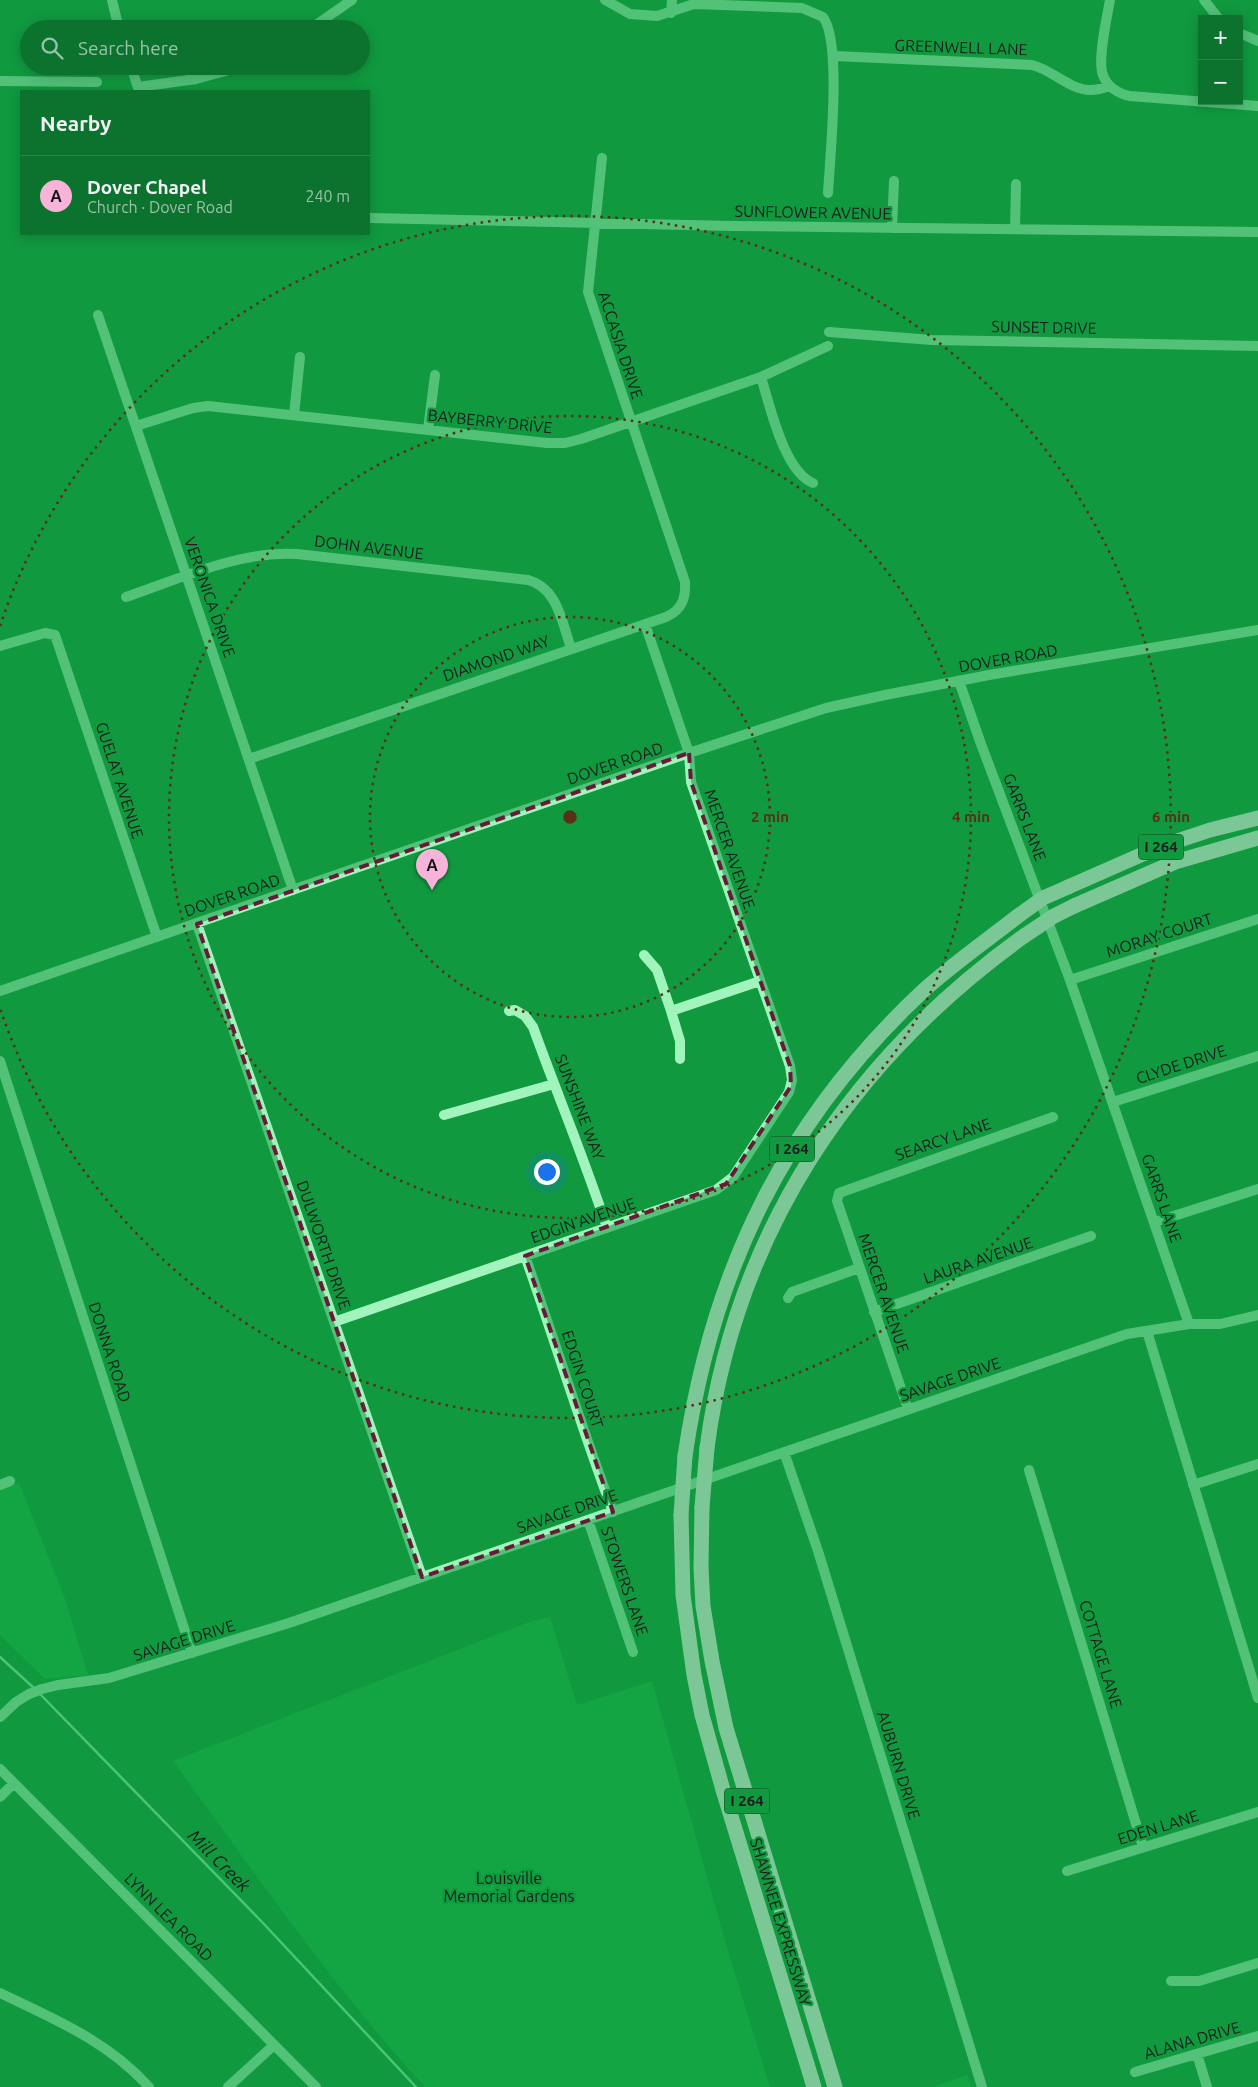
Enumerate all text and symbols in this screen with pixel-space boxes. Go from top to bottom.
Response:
map controls [1198,15,1243,105]
button: + [1198,15,1243,60]
search box [20,20,370,75]
icon: search [38,34,66,62]
street label: GREENWELL LANE [894,36,1028,58]
text: Search here [78,37,178,59]
button: − [1198,60,1243,105]
text: Nearby [40,111,111,135]
text: Dover Chapel [87,176,207,198]
text: A [50,187,62,205]
text: 240 m [305,187,350,205]
text: Church · Dover Road [87,198,233,216]
street label: SUNFLOWER AVENUE [735,202,891,222]
street label: ACCASIA DRIVE [595,289,647,401]
street label: SUNSET DRIVE [991,317,1097,337]
street label: BAYBERRY DRIVE [427,406,553,436]
street label: DOHN AVENUE [313,531,425,563]
street label: VERONICA DRIVE [181,535,239,659]
street label: DIAMOND WAY [440,631,552,685]
street label: DOVER ROAD [957,640,1059,676]
street label: GUELAT AVENUE [93,720,147,840]
street label: DOVER ROAD [565,738,665,788]
street label: GARRS LANE [1000,771,1050,863]
street label: MERCER AVENUE [701,787,759,911]
centre of rings [561,808,579,826]
text: 2 min [751,808,789,825]
text: 4 min [952,808,990,825]
text: 6 min [1152,808,1190,825]
road number: I 264 [1138,834,1184,860]
pin: A [416,849,448,890]
street label: DOVER ROAD [182,870,282,920]
street label: MORAY COURT [1104,909,1215,961]
street label: CLYDE DRIVE [1133,1041,1229,1087]
street label: SUNSHINE WAY [552,1052,609,1163]
street label: SEARCY LANE [893,1114,993,1164]
road number: I 264 [770,1136,814,1162]
street label: GARRS LANE [1138,1151,1186,1245]
your location [534,1159,560,1185]
street label: DULWORTH DRIVE [293,1178,355,1312]
street label: EDGIN AVENUE [528,1194,638,1246]
street label: MERCER AVENUE [855,1231,913,1355]
street label: LAURA AVENUE [921,1233,1035,1287]
street label: DONNA ROAD [85,1300,135,1404]
street label: EDGIN COURT [559,1328,607,1430]
street label: SAVAGE DRIVE [897,1353,1003,1405]
street label: SAVAGE DRIVE [514,1485,620,1537]
street label: STOWERS LANE [598,1524,652,1638]
street label: COTTAGE LANE [1076,1598,1126,1710]
street label: SAVAGE DRIVE [131,1616,237,1664]
street label: AUBURN DRIVE [874,1709,924,1821]
road number: I 264 [724,1788,770,1814]
street label: EDEN LANE [1115,1806,1201,1848]
water label: Mill Creek [185,1825,255,1896]
street label: SHAWNEE EXPRESSWAY [747,1836,815,2009]
street label: LYNN LEA ROAD [121,1869,217,1965]
park label: Louisville Memorial Gardens [443,1869,575,1905]
street label: ALANA DRIVE [1142,2018,1242,2062]

